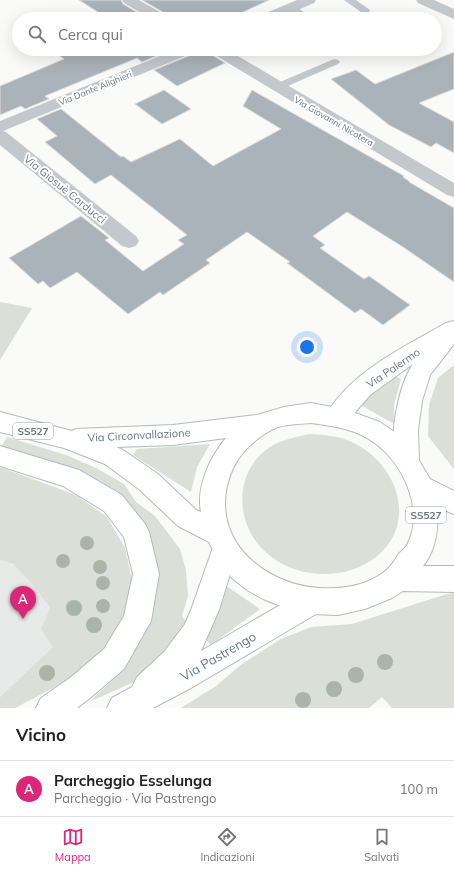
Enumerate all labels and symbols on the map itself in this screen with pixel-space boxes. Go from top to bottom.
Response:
street label: Via Dante Alighieri [57,68,133,108]
street label: Via Giovanni Nicotera [292,94,376,148]
street label: Via Giosuè Carducci [21,152,109,226]
your location [297,337,317,357]
street label: Via Palermo [363,345,423,391]
road number: SS527 [13,423,53,439]
street label: Via Circonvallazione [87,425,191,445]
road number: SS527 [406,507,446,523]
pin: A [10,586,36,619]
street label: Via Pastrengo [177,628,259,684]

